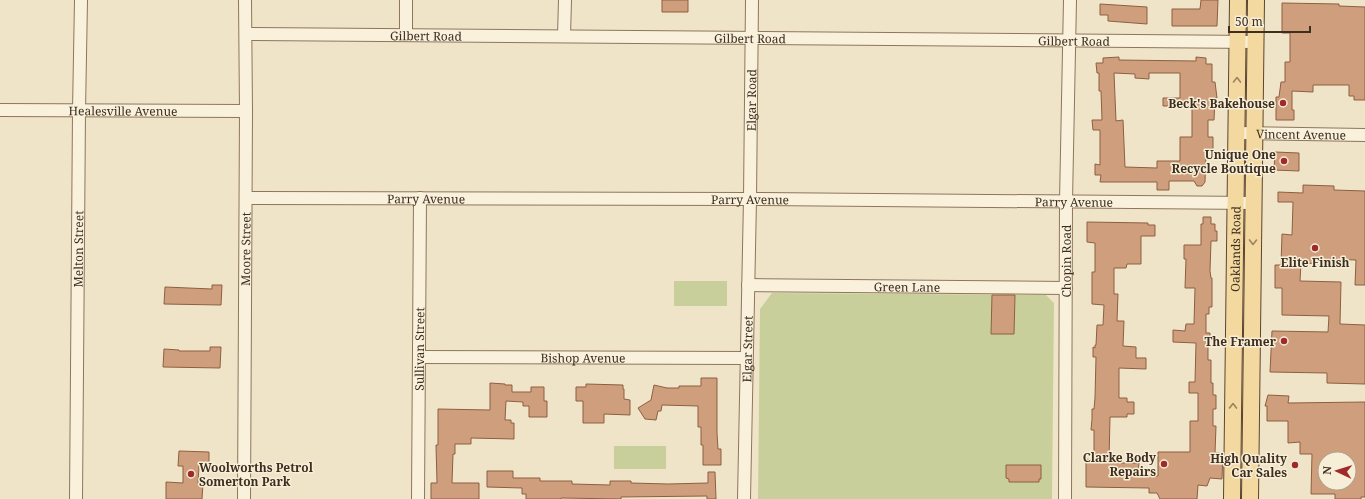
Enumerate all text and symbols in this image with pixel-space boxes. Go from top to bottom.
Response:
scale bar [1229,8,1310,34]
text: 50 m [1235,13,1263,30]
street label: Gilbert Road [390,27,463,44]
street label: Gilbert Road [714,29,787,47]
street label: Gilbert Road [1038,32,1111,49]
street label: Elgar Road [742,68,760,131]
one-way arrow [1233,77,1241,83]
place label: Beck's Bakehouse [1168,95,1275,112]
marker: Beck's Bakehouse [1278,98,1288,108]
street label: Healesville Avenue [68,102,178,119]
street label: Vincent Avenue [1256,125,1346,143]
place label: Unique One Recycle Boutique [1172,146,1276,177]
marker: Unique One Recycle Boutique [1279,156,1289,166]
street label: Parry Avenue [387,190,465,207]
street label: Parry Avenue [711,190,789,208]
street label: Parry Avenue [1035,193,1113,210]
street label: Oaklands Road [1226,205,1244,292]
street label: Melton Street [69,210,87,288]
street label: Moore Street [237,212,254,286]
street label: Chopin Road [1057,224,1074,298]
one-way arrow [1249,239,1257,245]
marker: Elite Finish [1310,243,1320,253]
place label: Elite Finish [1281,254,1349,271]
street label: Green Lane [874,278,940,295]
street label: Sullivan Street [410,307,428,391]
street label: Elgar Street [738,315,756,383]
place label: The Framer [1205,333,1277,350]
marker: The Framer [1279,336,1289,346]
street label: Bishop Avenue [540,349,626,366]
one-way arrow [1229,403,1237,409]
place label: Clarke Body Repairs [1083,449,1156,480]
place label: High Quality Car Sales [1210,450,1287,481]
north arrow [1317,451,1357,491]
place label: Woolworths Petrol Somerton Park [199,459,314,490]
marker: Clarke Body Repairs [1159,459,1169,469]
marker: High Quality Car Sales [1290,460,1300,470]
text: N [1319,465,1334,475]
marker: Woolworths Petrol Somerton Park [186,469,196,479]

